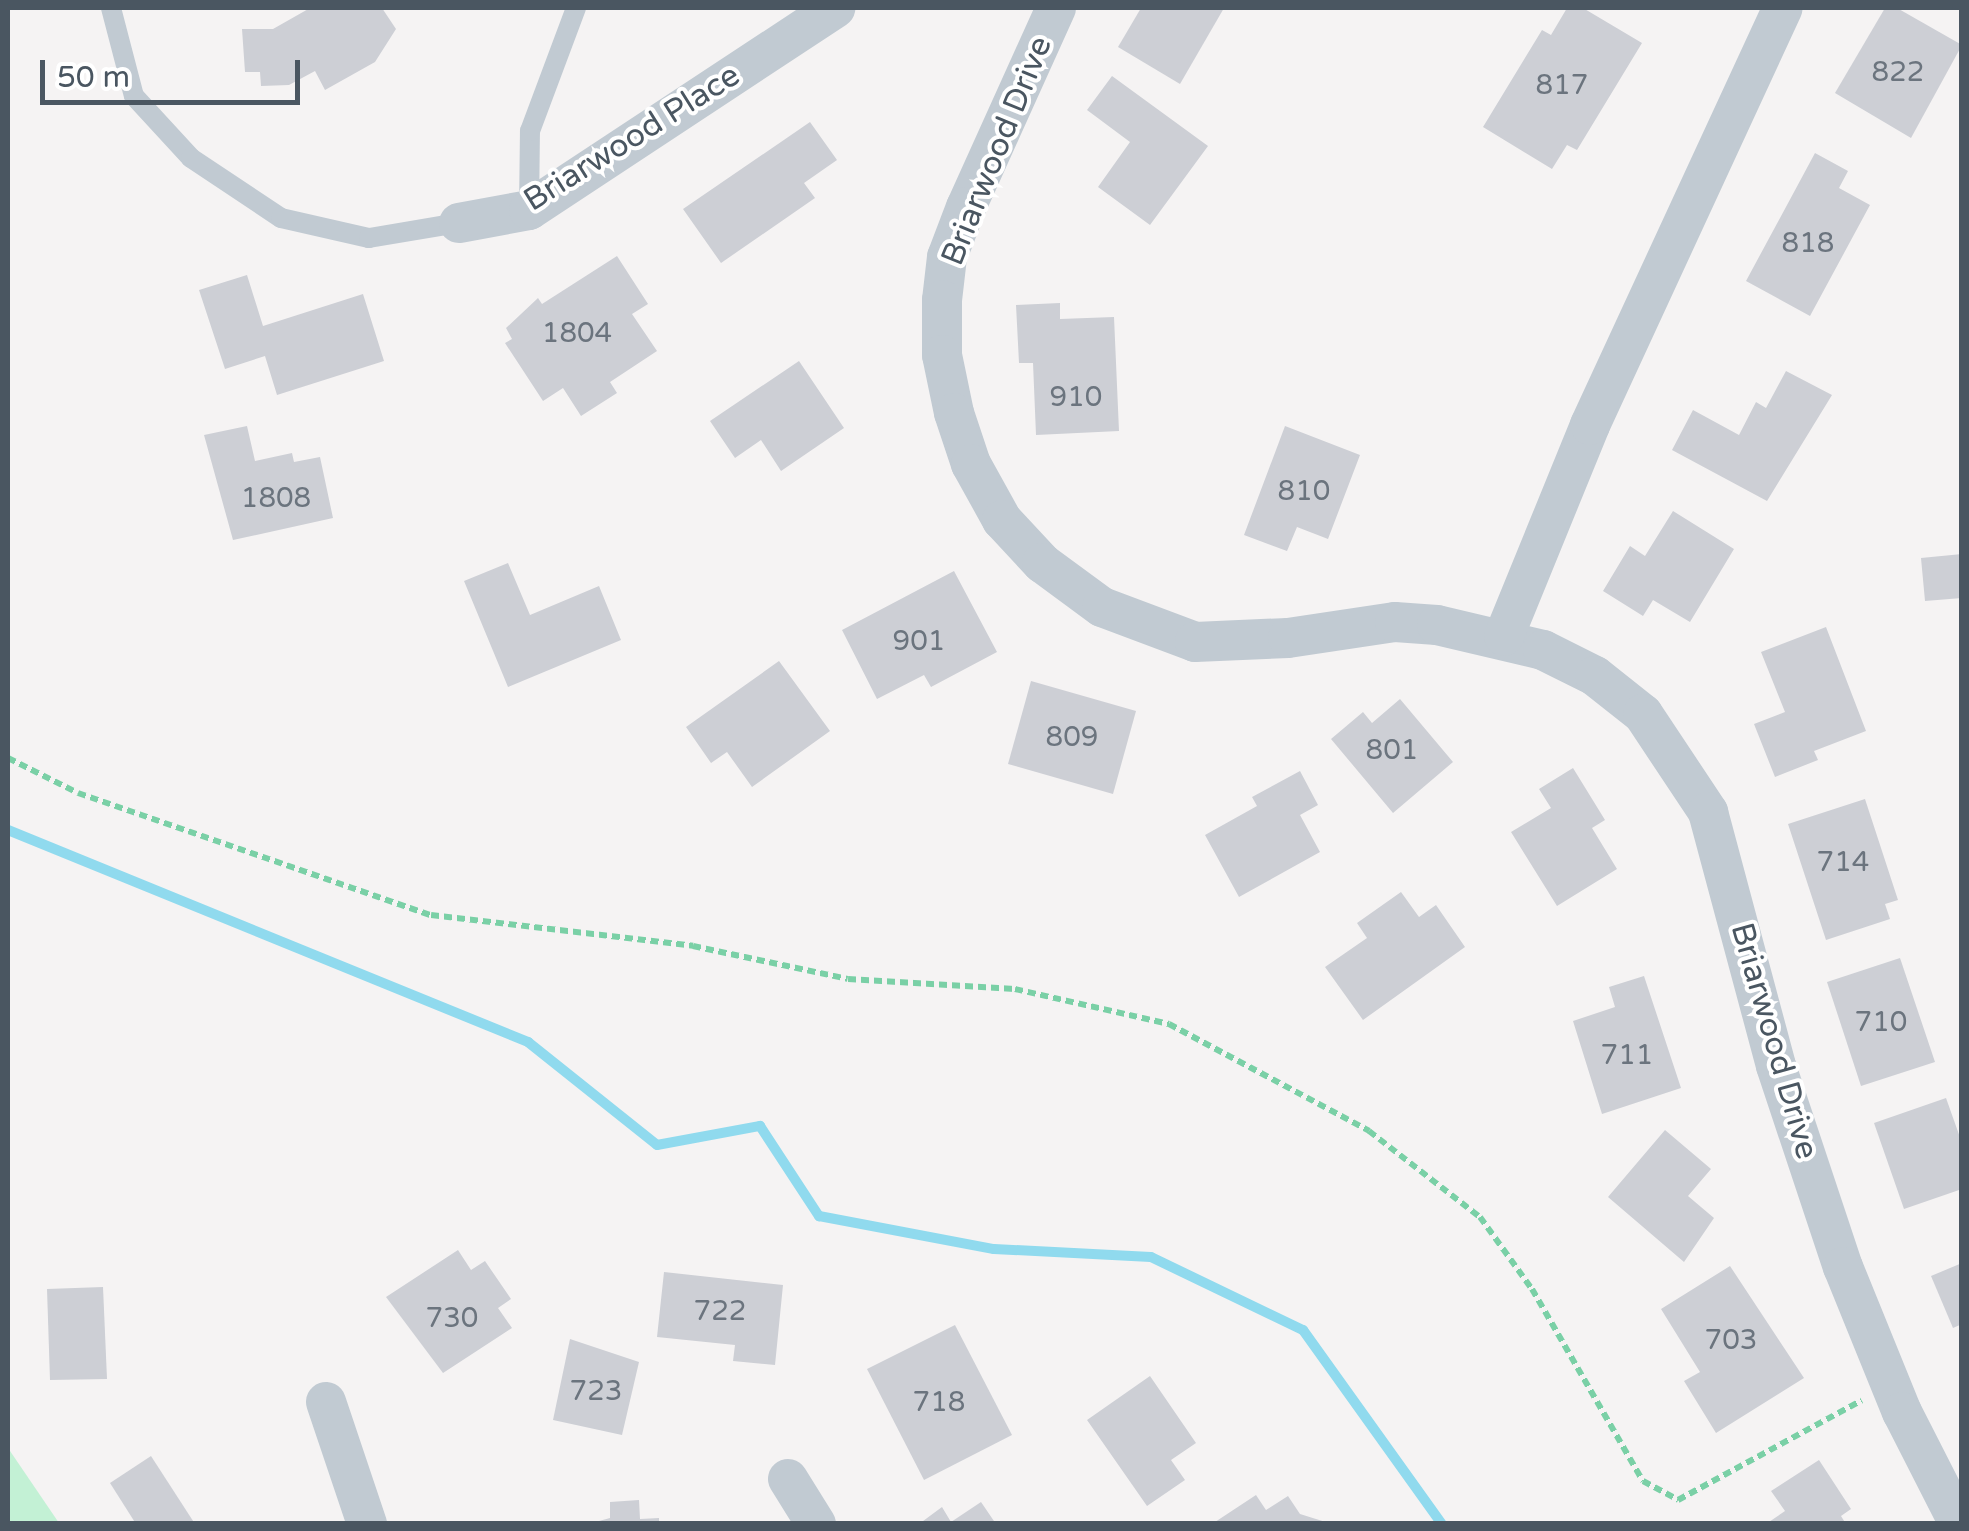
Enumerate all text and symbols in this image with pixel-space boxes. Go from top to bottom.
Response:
street label: Briarwood Drive [934,31,1060,271]
scale bar [45,40,305,102]
house number: 822 [1872,55,1924,89]
street label: Briarwood Place [517,56,747,220]
text: 50 m [57,59,130,96]
house number: 817 [1536,68,1588,102]
house number: 818 [1782,226,1834,260]
house number: 1804 [542,316,612,350]
house number: 910 [1050,380,1102,414]
house number: 810 [1278,474,1330,508]
house number: 1808 [241,481,311,515]
house number: 901 [893,624,945,658]
house number: 809 [1046,720,1098,754]
house number: 801 [1366,733,1418,767]
house number: 714 [1817,845,1869,879]
street label: Briarwood Drive [1722,919,1826,1163]
house number: 710 [1855,1005,1907,1039]
house number: 711 [1601,1038,1653,1072]
house number: 722 [694,1294,746,1328]
house number: 730 [426,1301,478,1335]
house number: 703 [1705,1323,1757,1357]
house number: 723 [570,1374,622,1408]
house number: 718 [913,1385,965,1419]

